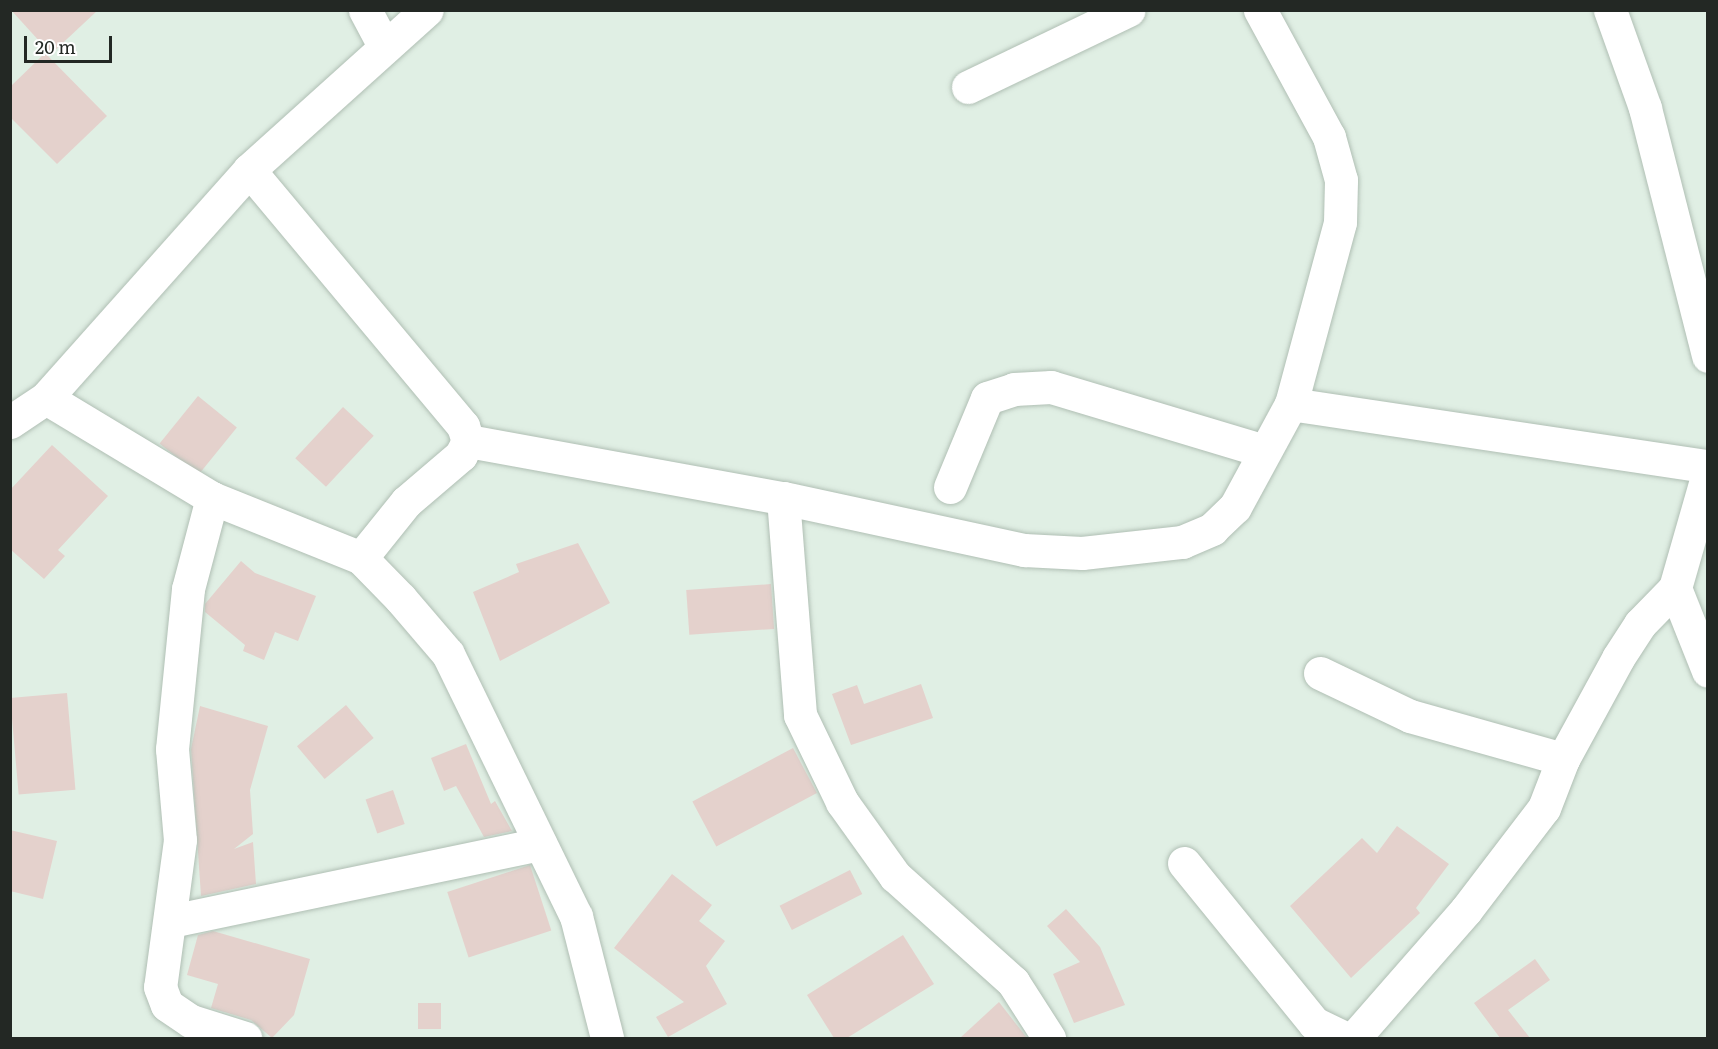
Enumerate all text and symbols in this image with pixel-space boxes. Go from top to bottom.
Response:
scale bar [27,24,116,62]
text: 20 m [35,33,76,60]

